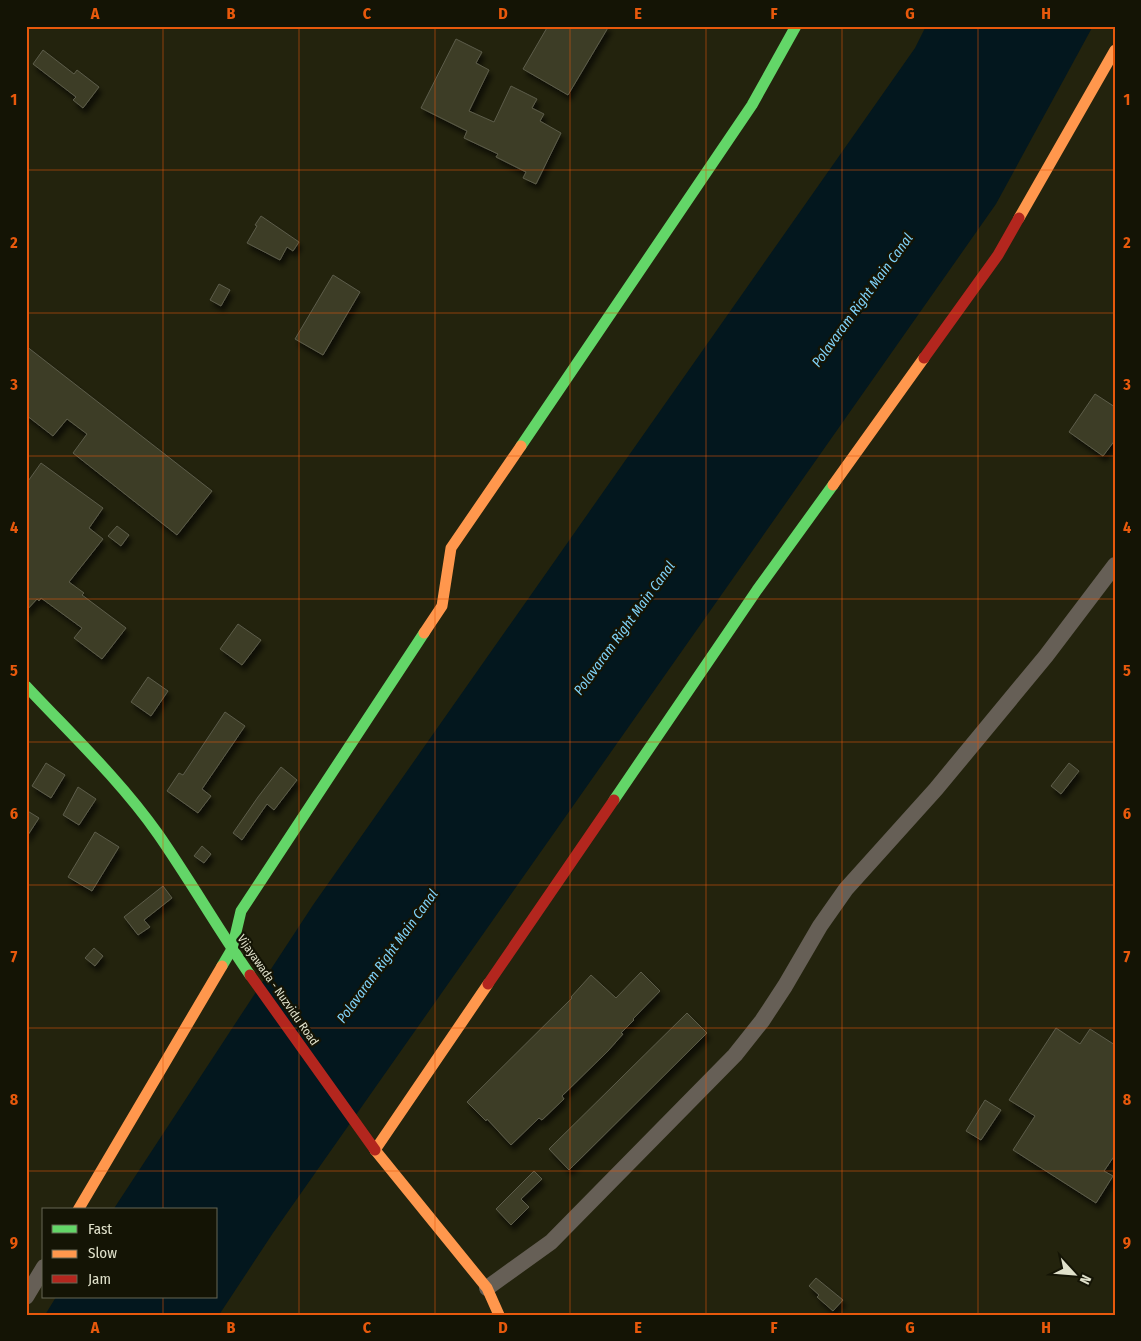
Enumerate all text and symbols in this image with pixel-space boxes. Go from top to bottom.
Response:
text: A [90,4,100,23]
text: B [227,4,236,23]
text: C [363,4,372,23]
text: D [498,4,508,23]
text: E [634,4,642,23]
text: F [770,4,778,23]
text: G [905,4,915,23]
text: H [1041,4,1051,23]
text: 1 [11,90,17,109]
text: 1 [1124,90,1130,109]
water label: Polavaram Right Main Canal [808,230,917,370]
text: 2 [9,233,18,252]
text: 2 [1122,233,1131,252]
text: 3 [9,375,18,394]
text: 3 [1122,375,1131,394]
text: 4 [10,518,18,537]
text: 4 [1123,518,1131,537]
water label: Polavaram Right Main Canal [570,558,679,698]
text: 5 [10,661,18,680]
text: 5 [1123,661,1131,680]
text: 6 [10,804,18,823]
text: 6 [1123,804,1131,823]
water label: Polavaram Right Main Canal [333,886,442,1026]
street label: Vijayawada - Nuzvidu Road [234,932,322,1048]
text: 7 [11,947,18,966]
text: 7 [1124,947,1131,966]
text: 8 [10,1090,19,1109]
text: 8 [1123,1090,1132,1109]
legend [42,1208,218,1298]
text: Fast [88,1220,112,1238]
text: 9 [10,1233,18,1252]
text: 9 [1123,1233,1131,1252]
text: Slow [88,1244,117,1262]
north arrow [1048,1248,1098,1298]
text: Jam [88,1270,111,1288]
text: N [1076,1272,1095,1287]
text: A [90,1318,100,1337]
text: B [227,1318,236,1337]
text: C [363,1318,372,1337]
text: D [498,1318,508,1337]
text: E [634,1318,642,1337]
text: F [770,1318,778,1337]
text: G [905,1318,915,1337]
text: H [1041,1318,1051,1337]

